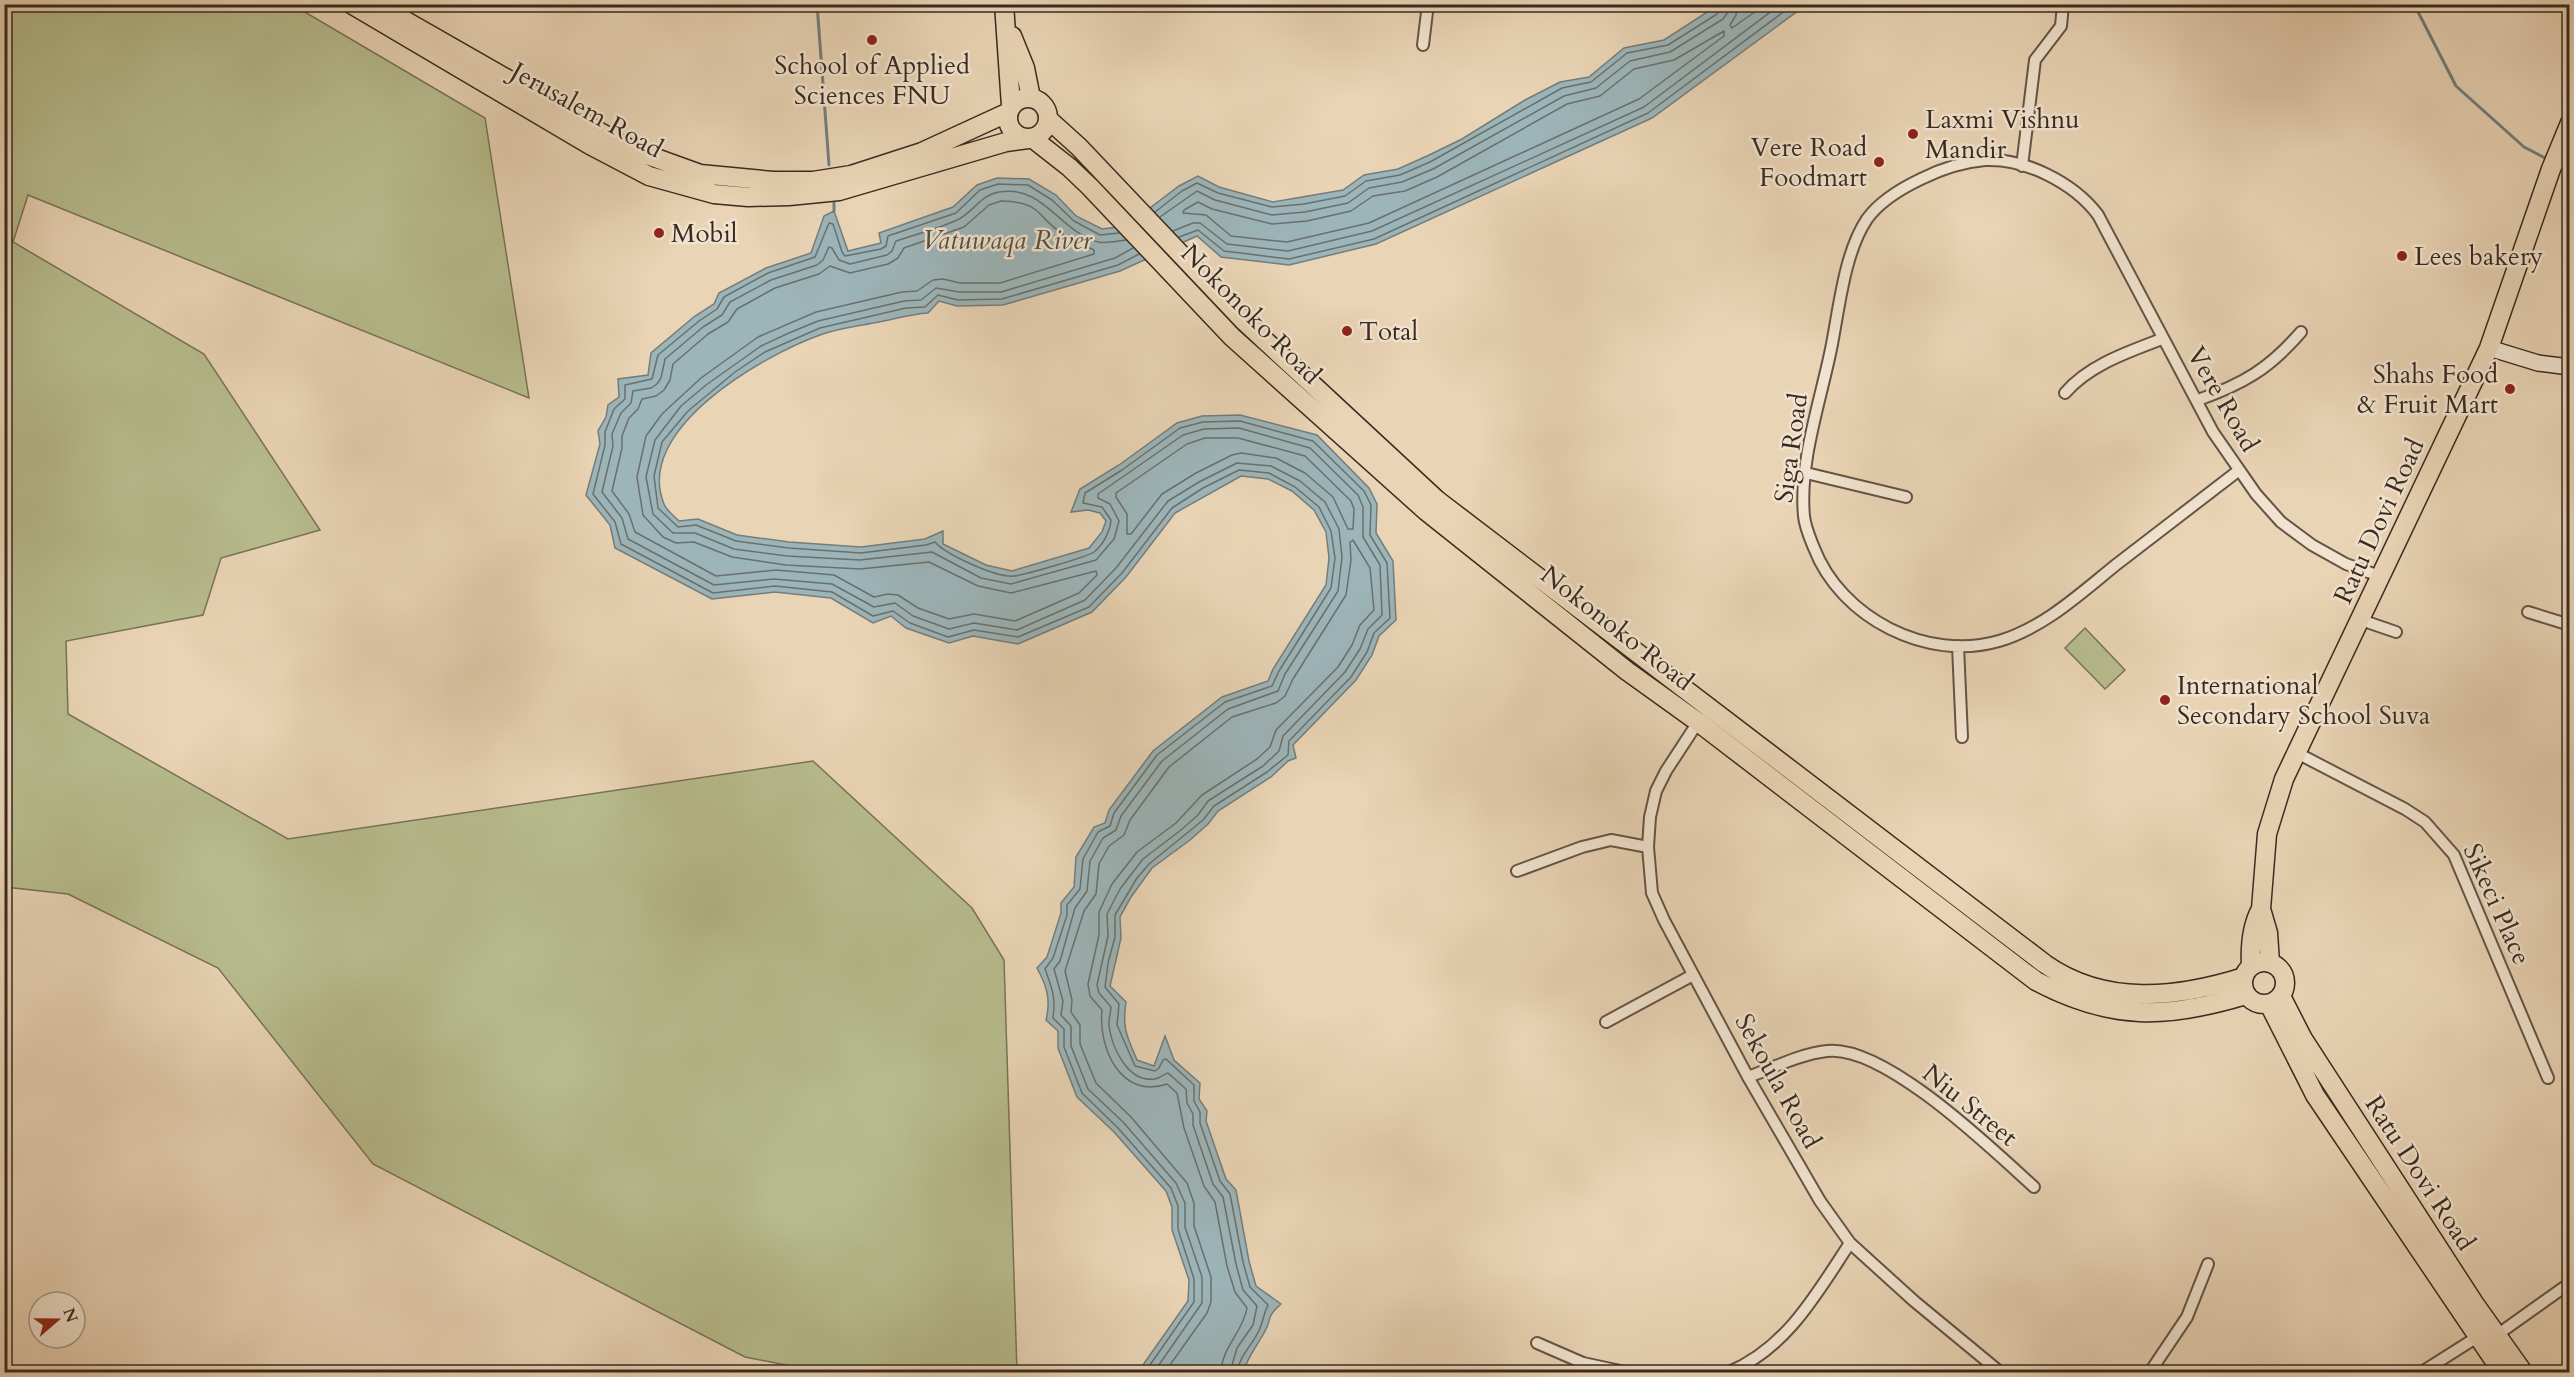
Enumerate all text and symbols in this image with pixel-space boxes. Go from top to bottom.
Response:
marker: School of Applied Sciences FNU [865,33,879,47]
place label: School of Applied Sciences FNU [774,48,970,113]
street label: Jerusalem Road [501,52,669,166]
place label: Laxmi Vishnu Mandir [1925,102,2080,167]
marker: Laxmi Vishnu Mandir [1906,127,1920,141]
place label: Vere Road Foodmart [1751,130,1867,195]
marker: Vere Road Foodmart [1872,155,1886,169]
place label: Mobil [671,216,738,251]
water label: Vatuwaqa River [922,222,1093,259]
marker: Mobil [652,226,666,240]
street label: Nokonoko Road [1173,236,1329,392]
place label: Lees bakery [2414,239,2543,274]
marker: Lees bakery [2395,249,2409,263]
place label: Total [1359,314,1419,349]
marker: Total [1340,324,1354,338]
street label: Vere Road [2179,340,2267,458]
place label: Shahs Food & Fruit Mart [2357,357,2498,422]
marker: Shahs Food & Fruit Mart [2503,382,2517,396]
street label: Siga Road [1766,391,1816,505]
street label: Ratu Dovi Road [2325,433,2433,609]
street label: Nokonoko Road [1533,557,1701,699]
place label: International Secondary School Suva [2177,668,2430,733]
marker: International Secondary School Suva [2158,693,2172,707]
street label: Sikeci Place [2455,838,2539,970]
street label: Sekoula Road [1727,1007,1830,1155]
street label: Niu Street [1915,1056,2025,1154]
street label: Ratu Dovi Road [2357,1089,2483,1258]
north arrow [27,1290,87,1350]
text: N [57,1305,83,1326]

